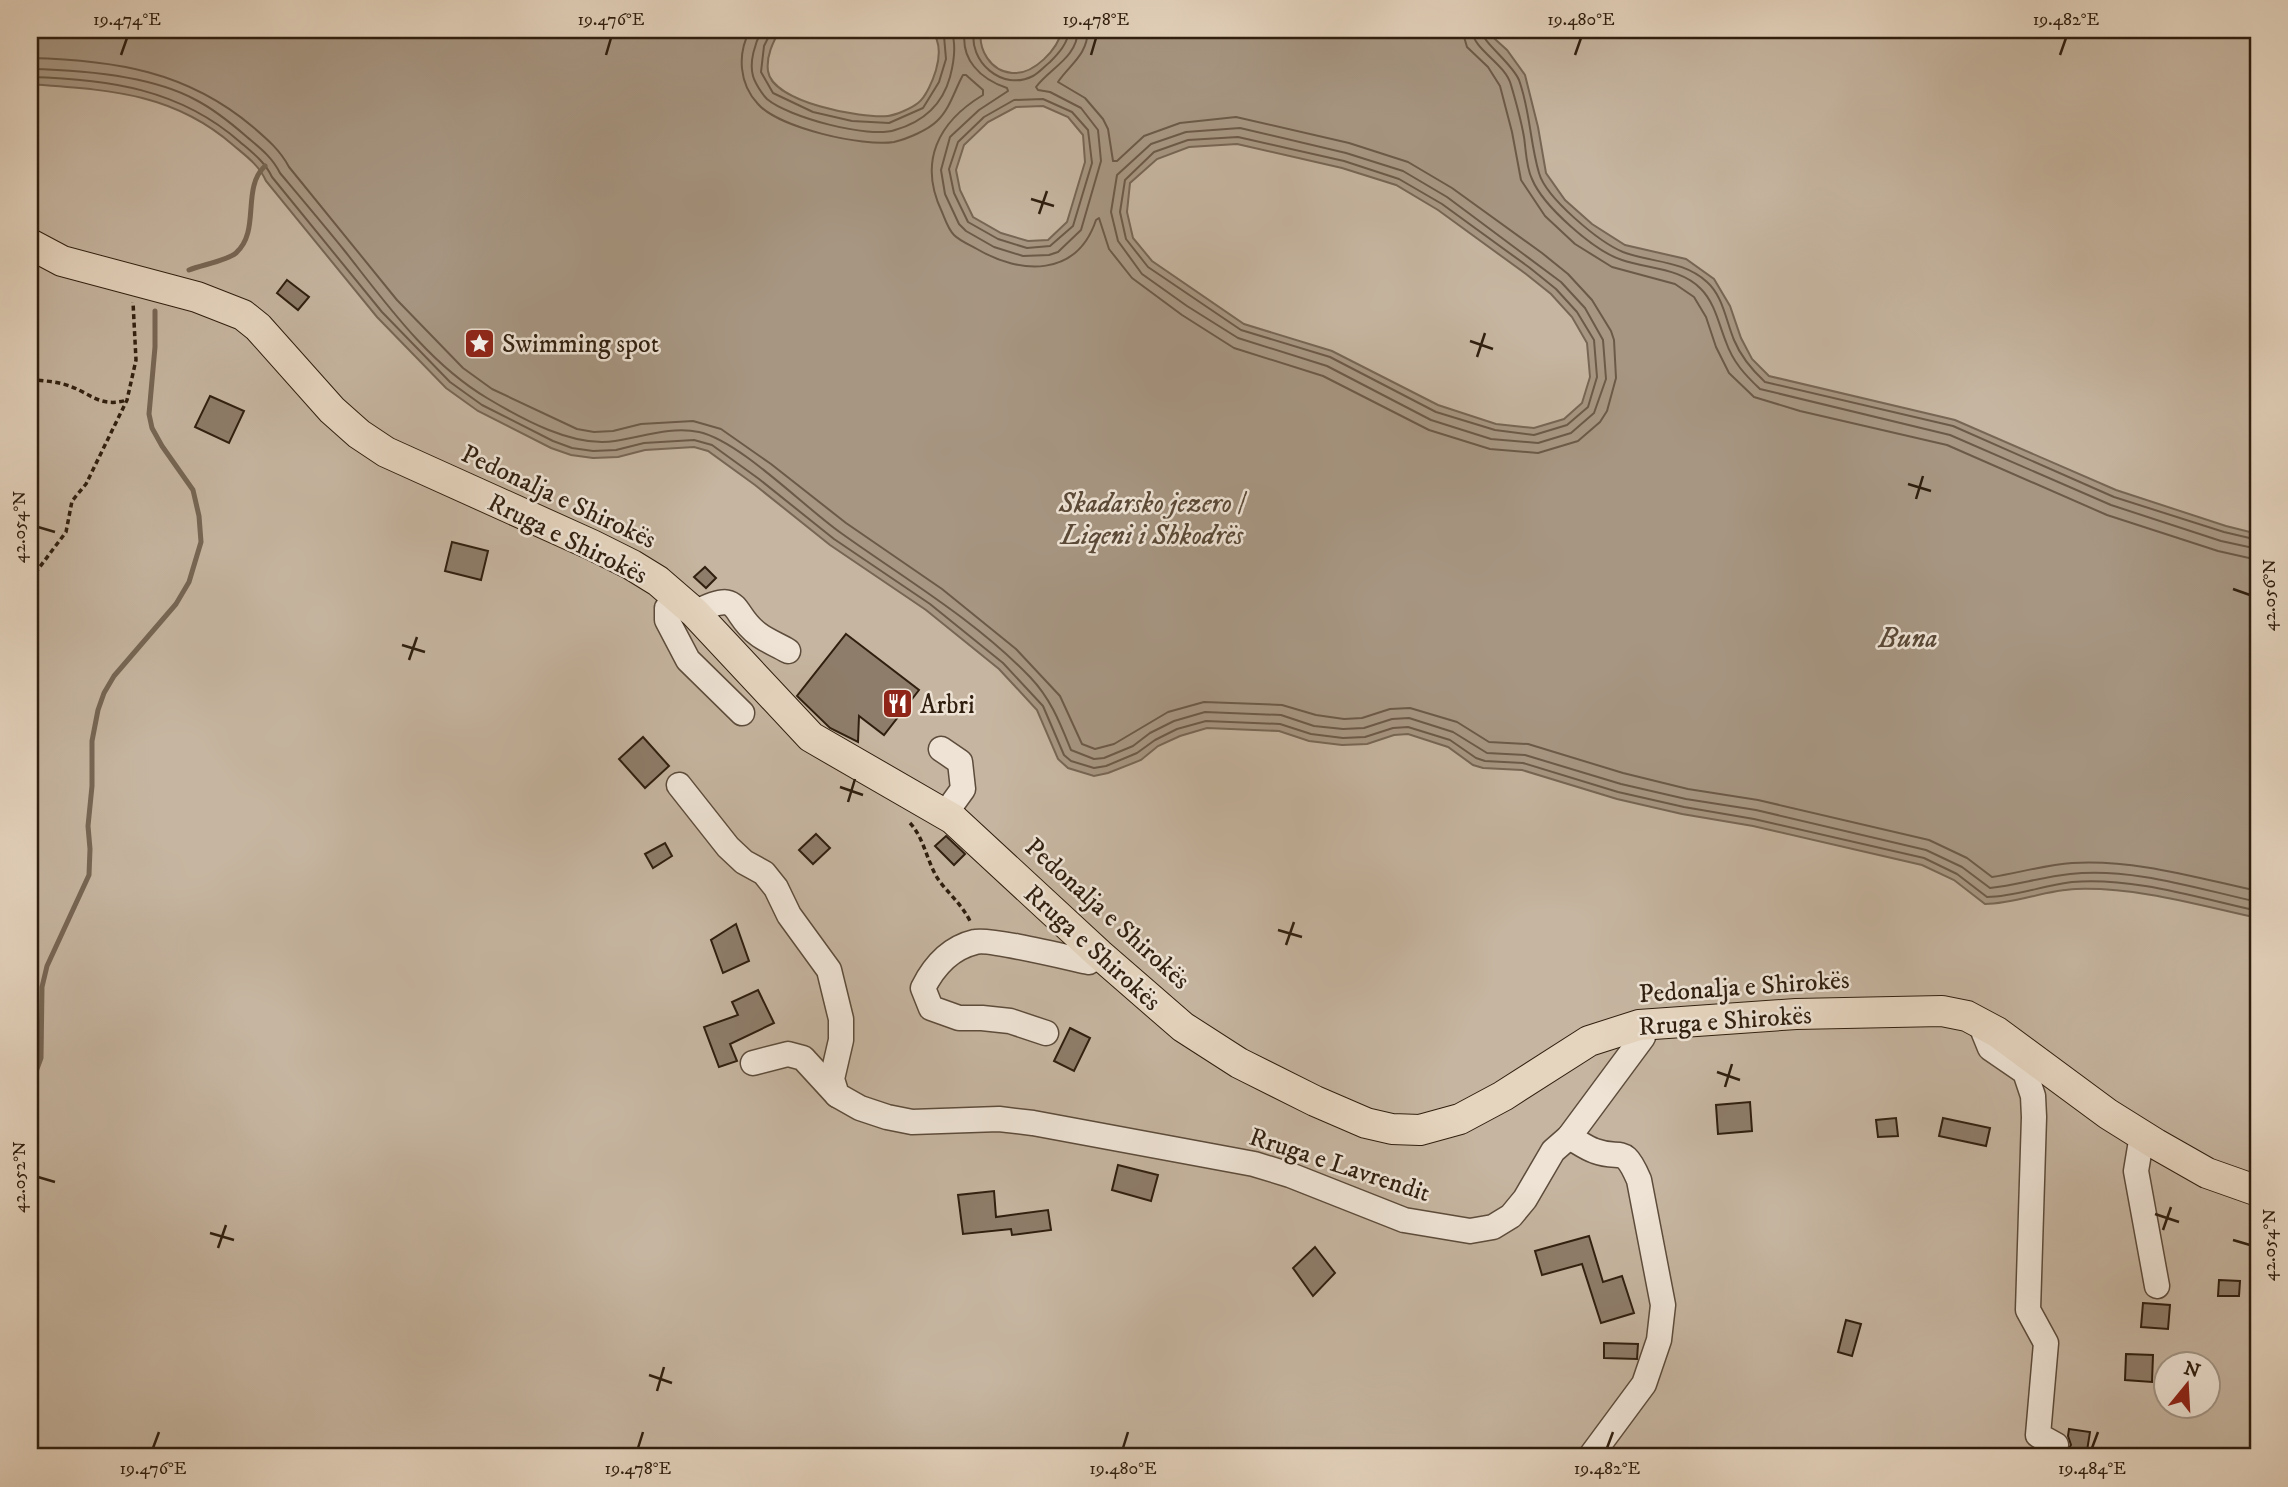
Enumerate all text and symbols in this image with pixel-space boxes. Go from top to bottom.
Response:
text: 19.474°E [93,9,161,31]
text: 19.476°E [577,9,645,31]
text: 19.478°E [1063,9,1130,31]
text: 19.480°E [1547,9,1615,31]
text: 19.482°E [2033,9,2100,31]
place icon: Swimming spot [462,326,496,360]
place label: Swimming spot [502,328,659,361]
street label: Pedonalja e Shirokës [456,438,661,557]
street label: Rruga e Shirokës [482,486,653,592]
water label: Skadarsko jezero / Liqeni i Shkodrës [1058,486,1248,554]
text: 42.054°N [9,491,31,563]
text: 42.056°N [2259,559,2281,631]
water label: Buna [1877,621,1938,656]
restaurant icon: Arbri [880,687,914,721]
place label: Arbri [920,689,975,722]
street label: Pedonalja e Shirokës [1018,831,1196,997]
street label: Rruga e Shirokës [1017,878,1167,1018]
street label: Pedonalja e Shirokës [1638,964,1851,1011]
street label: Rruga e Shirokës [1637,999,1813,1044]
street label: Rruga e Lavrendit [1245,1121,1434,1210]
text: 42.052°N [9,1141,31,1213]
text: 42.054°N [2259,1209,2281,1281]
north arrow [2152,1350,2222,1420]
text: N [2181,1357,2203,1384]
text: 19.476°E [119,1458,187,1480]
text: 19.478°E [605,1458,672,1480]
text: 19.480°E [1089,1458,1157,1480]
text: 19.482°E [1574,1458,1641,1480]
text: 19.484°E [2058,1458,2126,1480]

